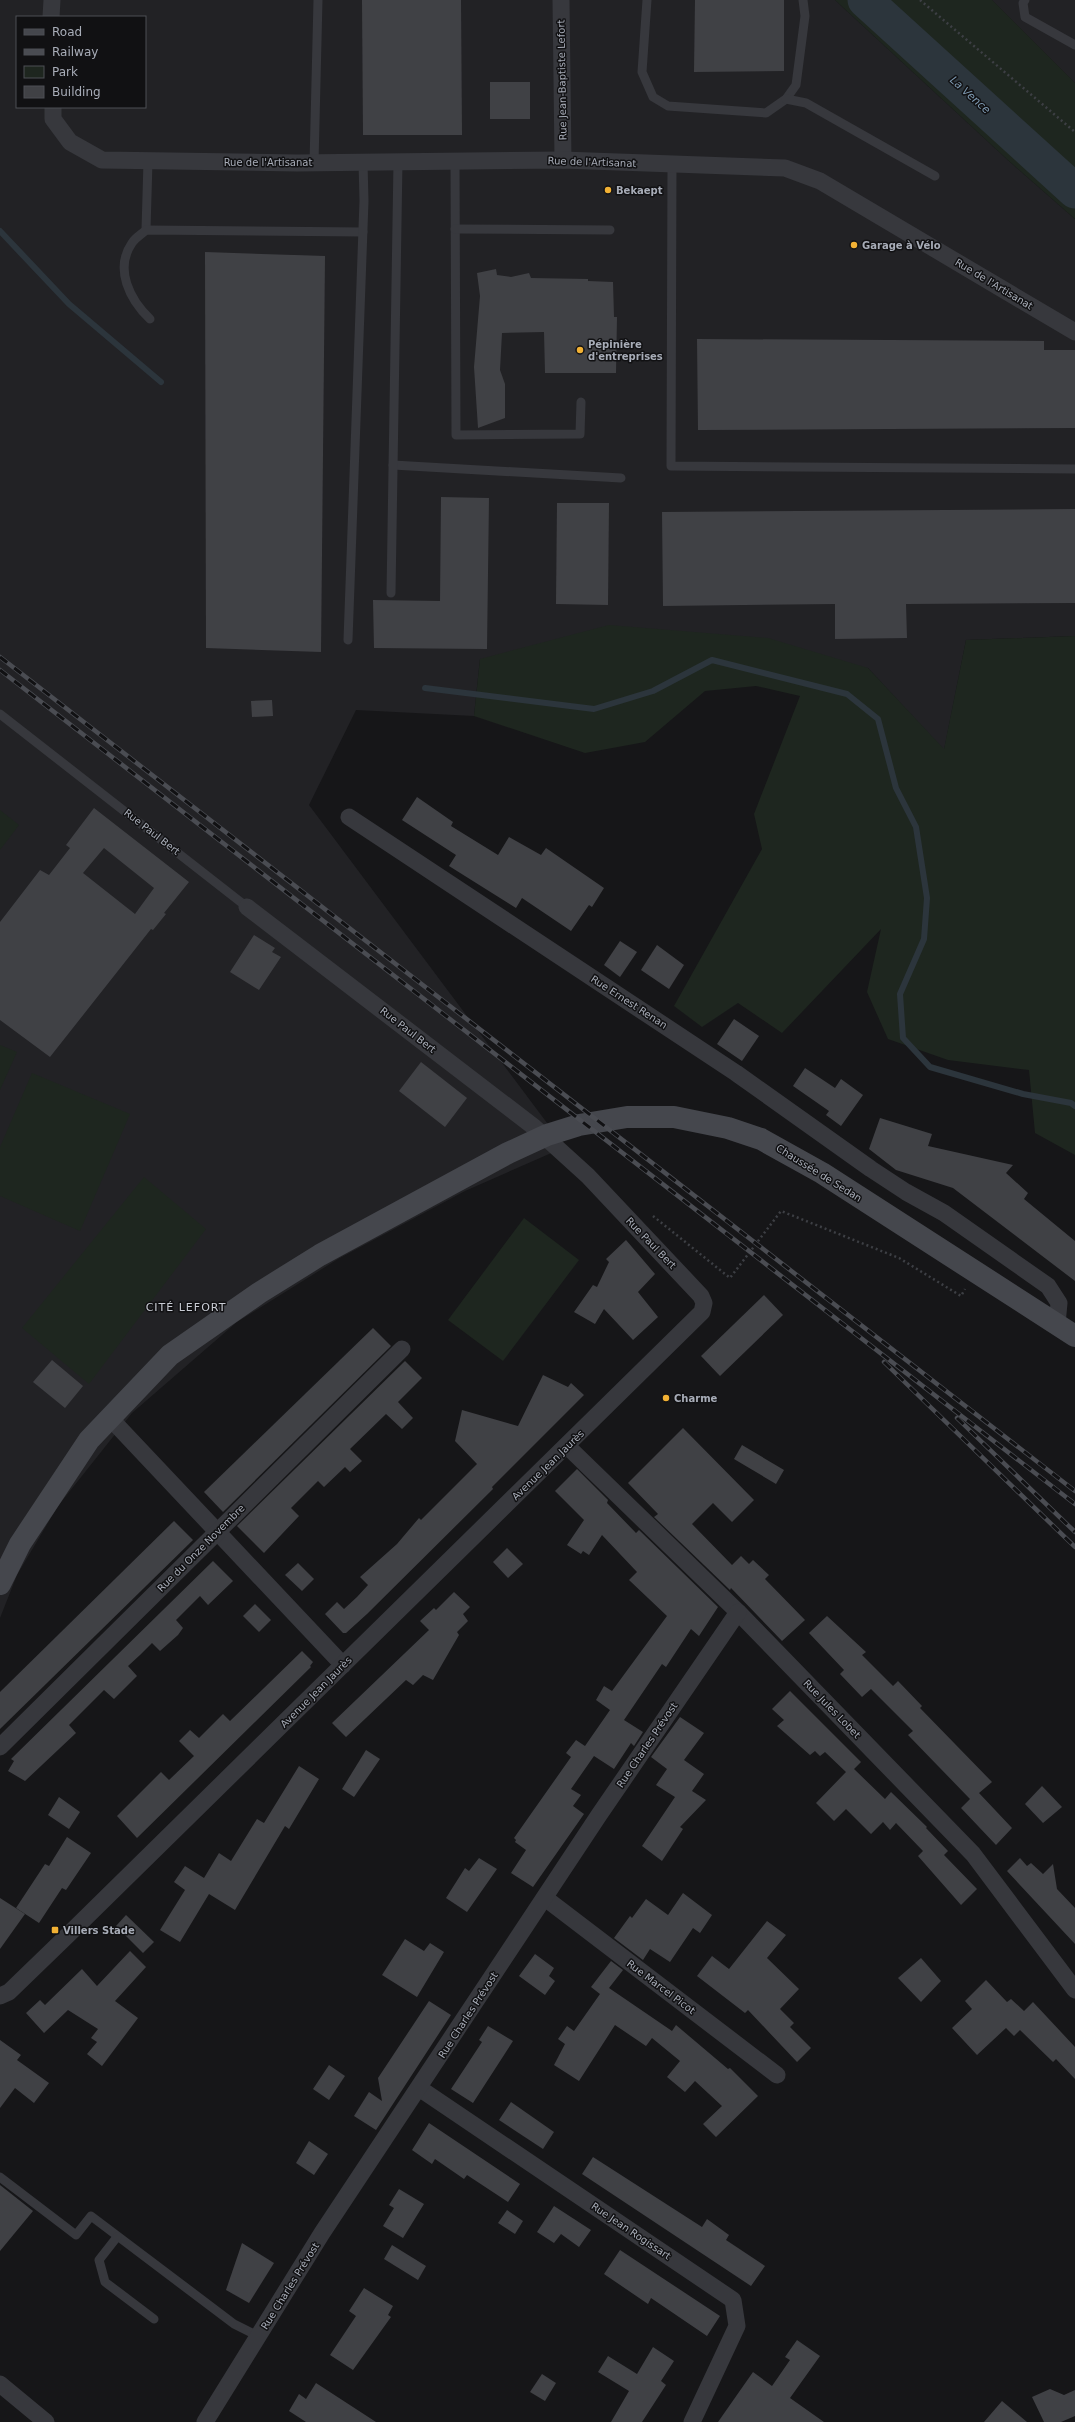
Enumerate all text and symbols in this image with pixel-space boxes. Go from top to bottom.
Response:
legend [16,16,146,108]
street label: Rue Jean-Baptiste Lefort [555,19,569,140]
text: Road [52,25,82,39]
text: Railway [52,45,98,59]
text: Park [52,65,78,79]
water label: La Vence [947,74,993,117]
text: Building [52,85,101,99]
street label: Rue de l'Artisanat [547,155,637,169]
street label: Rue de l'Artisanat [224,157,312,168]
marker: Bekaept [603,185,613,195]
place label: Bekaept [616,185,663,196]
marker: Garage à Vélo [849,240,859,250]
place label: Garage à Vélo [862,240,941,251]
street label: Rue de l'Artisanat [953,256,1035,312]
place label: Pépinière d'entreprises [588,339,663,362]
marker: Pépinière d'entreprises [575,345,585,355]
street label: Rue Paul Bert [122,807,182,857]
street label: Rue Ernest Renan [589,973,669,1031]
street label: Rue Paul Bert [378,1005,438,1055]
street label: Chaussée de Sedan [774,1142,864,1204]
street label: Rue Paul Bert [624,1215,678,1271]
district label: CITÉ LEFORT [146,1301,226,1314]
marker: Charme [661,1393,671,1403]
place label: Charme [674,1393,718,1404]
street label: Avenue Jean Jaurès [510,1428,586,1502]
street label: Rue du Onze Novembre [155,1502,247,1594]
street label: Avenue Jean Jaurès [278,1654,354,1730]
street label: Rue Jules Lobet [801,1678,863,1740]
street label: Rue Charles Prévost [614,1700,680,1790]
marker: Villers Stade [50,1925,60,1935]
place label: Villers Stade [63,1925,135,1936]
street label: Rue Marcel Picot [625,1958,697,2016]
street label: Rue Charles Prévost [436,1970,500,2060]
street label: Rue Jean Rogissart [589,2200,673,2262]
street label: Rue Charles Prévost [259,2241,321,2331]

